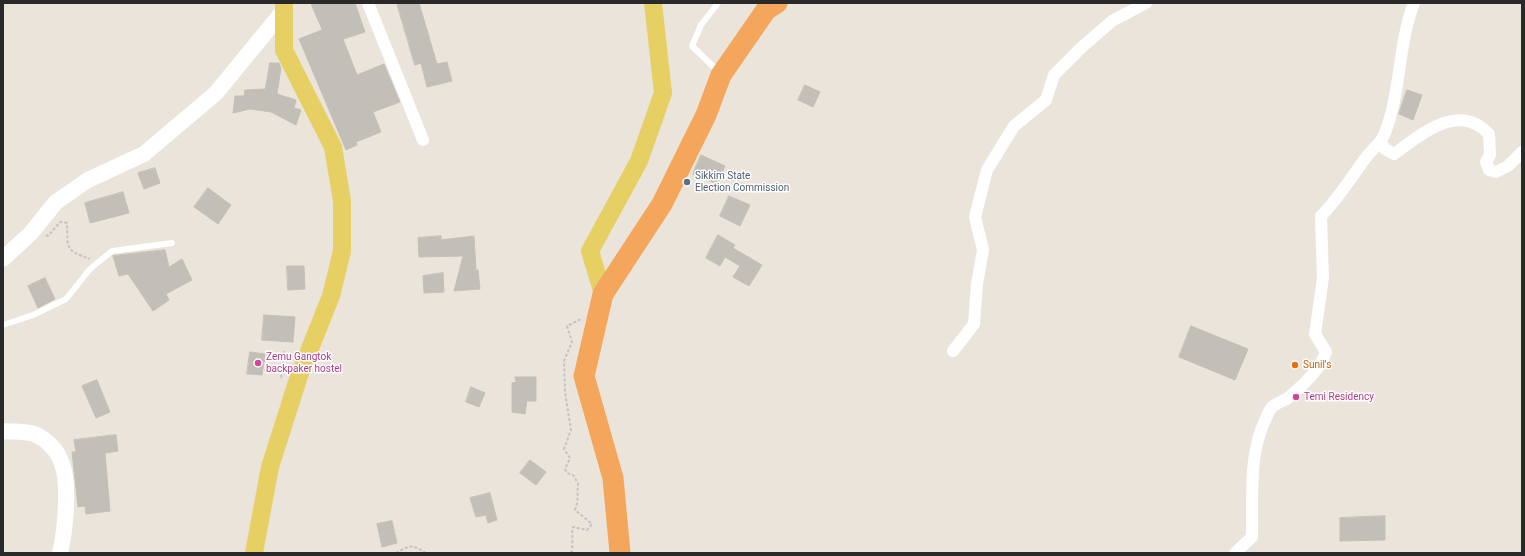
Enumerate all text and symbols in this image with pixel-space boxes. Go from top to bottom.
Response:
place label: Sikkim State Election Commission [695,170,789,194]
marker: Sikkim State Election Commission [682,177,692,187]
place label: Zemu Gangtok backpaker hostel [266,351,342,374]
marker: Zemu Gangtok backpaker hostel [253,358,263,368]
place label: Sunil's [1303,359,1331,371]
marker: Sunil's [1290,360,1300,370]
place label: Temi Residency [1304,391,1374,403]
marker: Temi Residency [1291,392,1301,402]

